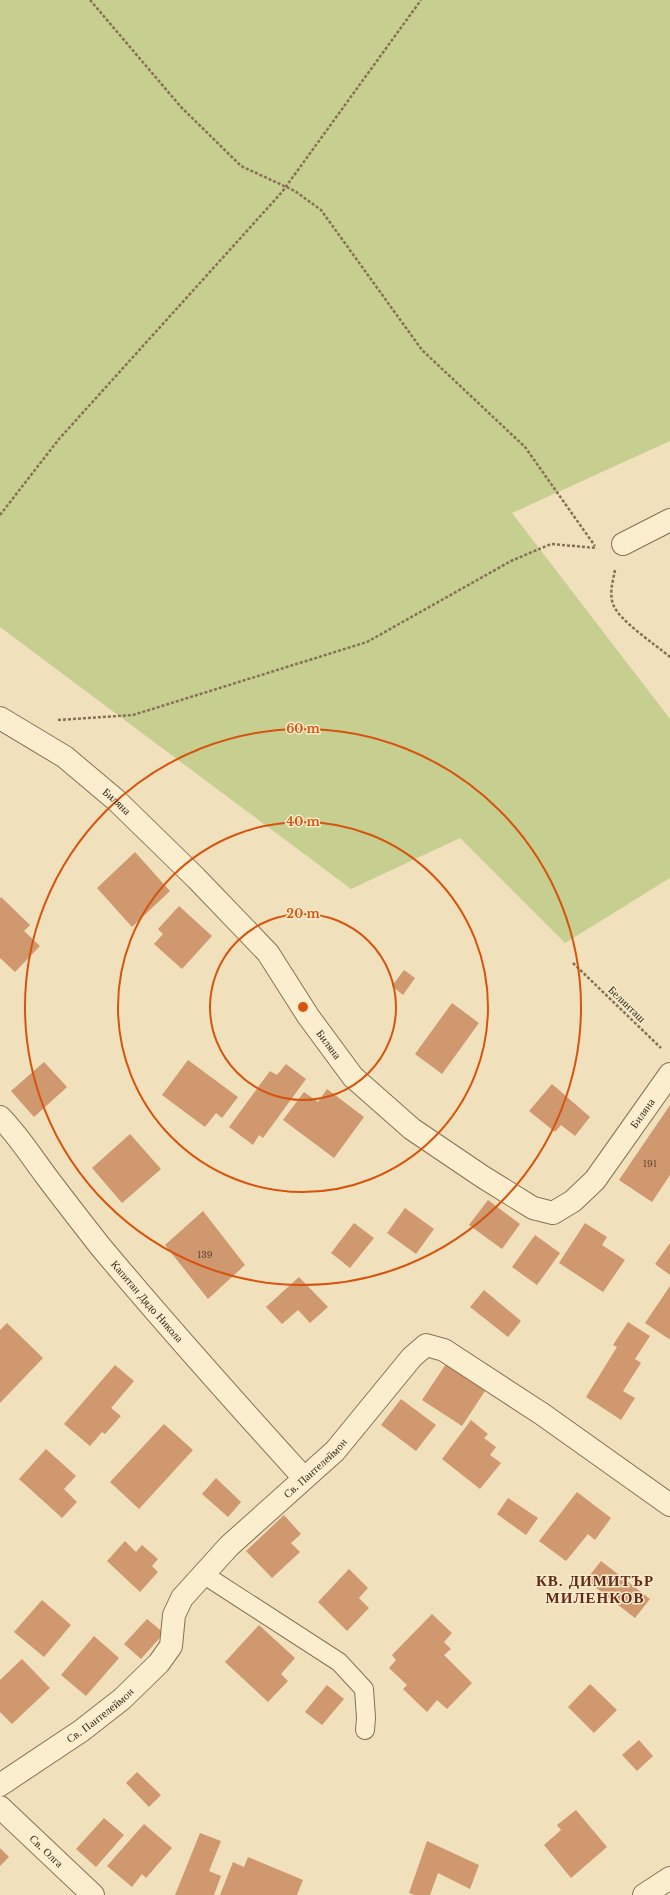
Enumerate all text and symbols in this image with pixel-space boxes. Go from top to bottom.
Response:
text: 60 m [286,721,321,736]
street label: Биляна [100,785,134,818]
text: 40 m [286,814,320,829]
text: 20 m [286,906,320,921]
street label: Белинташ [605,983,649,1026]
centre of rings [296,1000,310,1014]
street label: Биляна [313,1027,345,1062]
street label: Биляна [627,1095,658,1131]
house number: 191 [643,1158,657,1169]
house number: 139 [197,1249,213,1260]
street label: Капитан Дядо Никола [108,1257,186,1345]
street label: Св. Пантелеймон [280,1435,350,1501]
district label: КВ. ДИМИТЪР МИЛЕНКОВ [536,1571,654,1607]
street label: Св. Пантелеймон [64,1684,137,1746]
street label: Св. Олга [27,1832,66,1870]

